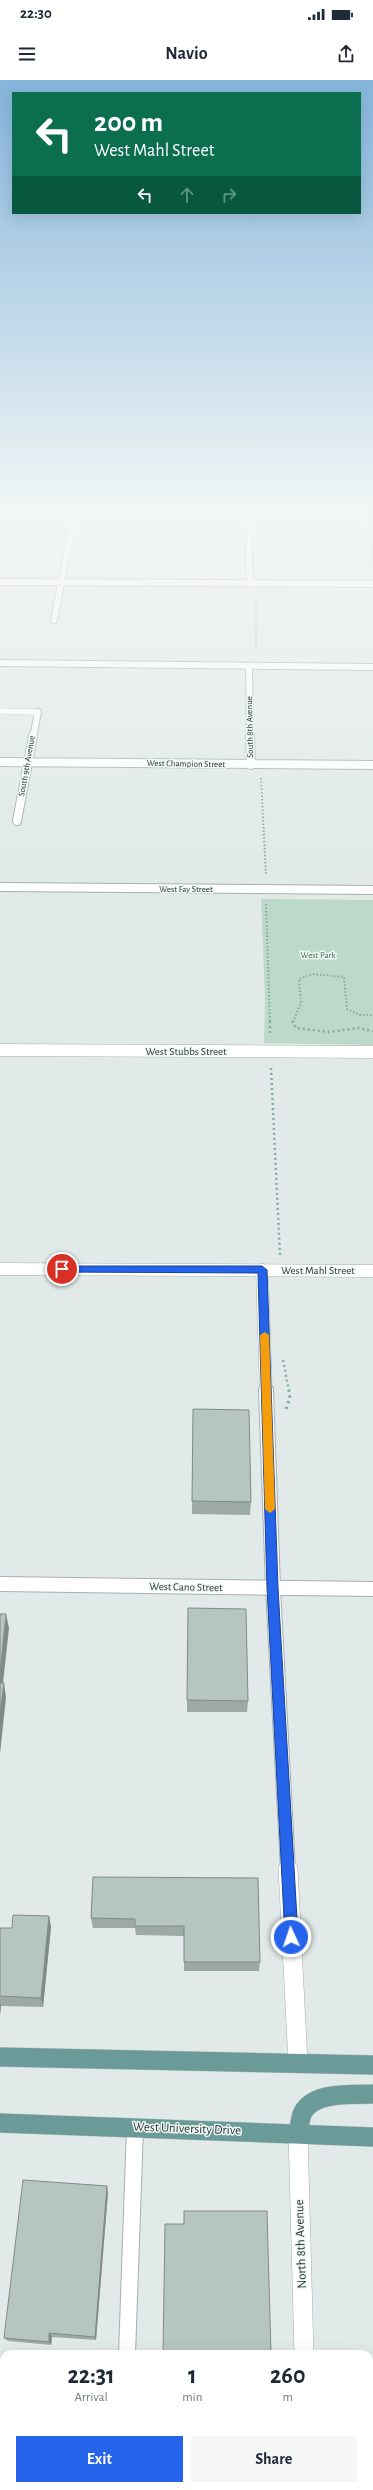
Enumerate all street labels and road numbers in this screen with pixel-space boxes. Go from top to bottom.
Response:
street label: South 8th Avenue [245,696,255,758]
street label: South 9th Avenue [17,735,37,797]
street label: West Champion Street [147,759,225,769]
street label: West Fay Street [159,885,213,894]
street label: West Stubbs Street [145,1046,227,1057]
street label: West Mahl Street [281,1265,355,1276]
street label: West Cano Street [149,1581,223,1593]
street label: West University Drive [133,2121,241,2137]
street label: North 8th Avenue [293,2199,309,2289]

